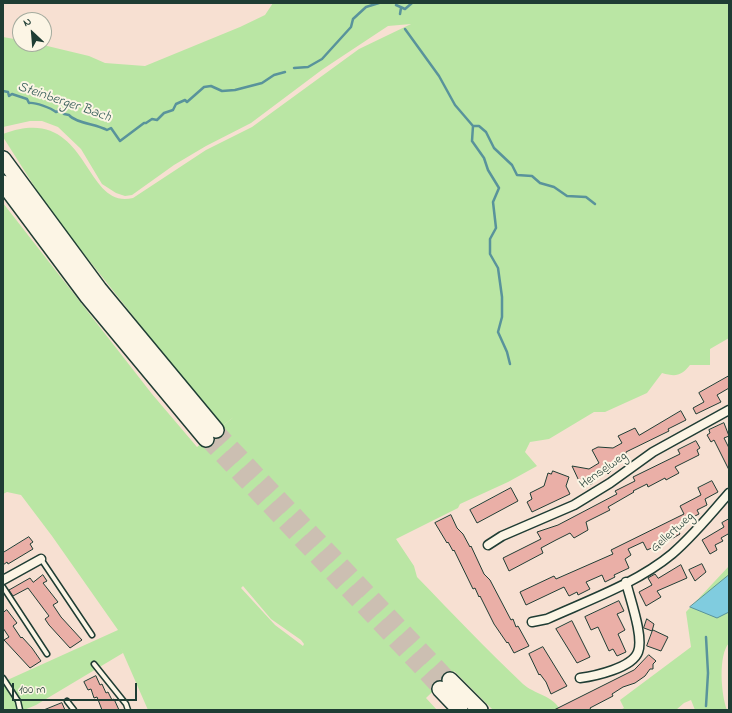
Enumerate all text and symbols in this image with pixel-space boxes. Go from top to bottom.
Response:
north arrow [12,12,52,52]
text: N [20,13,34,31]
water label: Steinberger Bach [15,79,113,127]
street label: Henselweg [577,449,631,493]
street label: Gellertweg [648,510,698,556]
scale bar [14,675,139,701]
text: 100 m [19,681,46,699]

